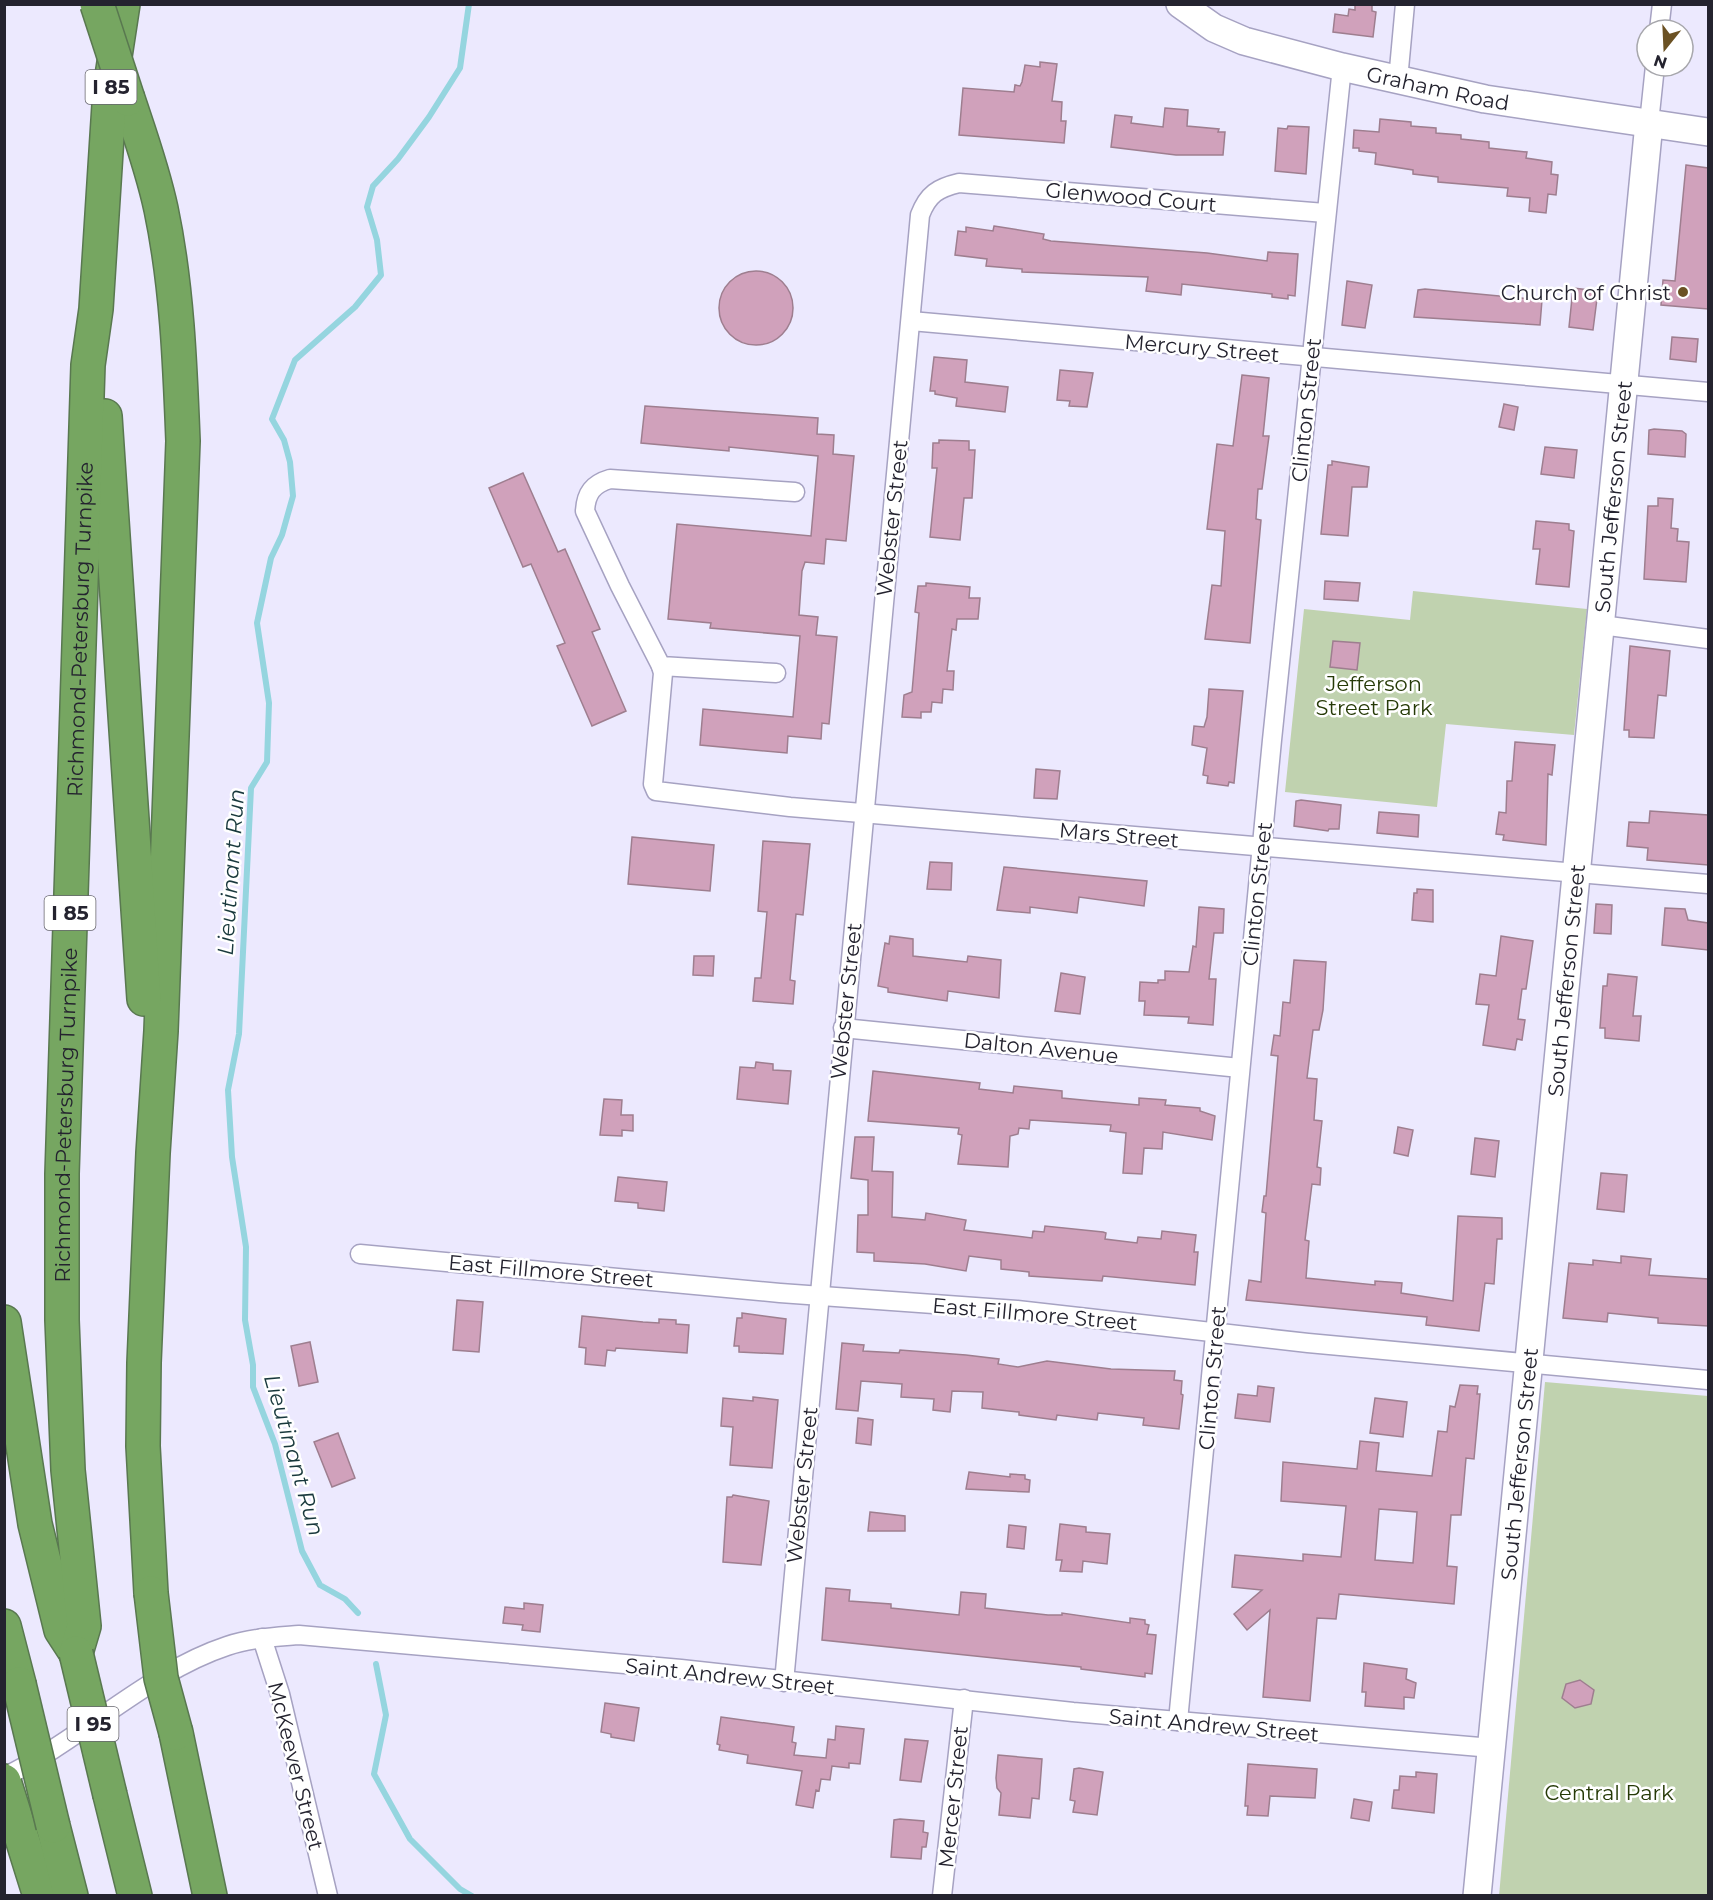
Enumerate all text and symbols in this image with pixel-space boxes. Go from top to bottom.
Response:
north arrow [1635,18,1695,78]
text: N [1651,51,1670,73]
street label: Graham Road [1364,60,1511,115]
road number: I 85 [86,70,136,104]
street label: Glenwood Court [1044,177,1218,217]
place label: Church of Christ [1501,280,1671,305]
marker: Church of Christ [1676,285,1690,299]
street label: Mercury Street [1123,329,1281,367]
street label: Clinton Street [1286,337,1326,483]
street label: South Jefferson Street [1589,379,1636,614]
street label: Webster Street [871,438,913,598]
street label: Richmond-Petersburg Turnpike [62,461,97,797]
park label: Jefferson Street Park [1316,671,1433,720]
water label: Lieutinant Run [212,788,250,956]
street label: Mars Street [1058,817,1180,853]
street label: Clinton Street [1237,821,1277,967]
street label: South Jefferson Street [1542,863,1590,1098]
road number: I 85 [44,896,96,930]
street label: Webster Street [825,921,867,1081]
street label: Richmond-Petersburg Turnpike [50,947,82,1283]
street label: Dalton Avenue [962,1027,1120,1069]
street label: East Fillmore Street [447,1250,655,1292]
street label: East Fillmore Street [931,1293,1139,1335]
street label: Clinton Street [1193,1305,1231,1451]
street label: South Jefferson Street [1495,1347,1543,1581]
water label: Lieutinant Run [258,1371,330,1539]
street label: Webster Street [781,1405,823,1565]
street label: Saint Andrew Street [624,1653,836,1699]
street label: McKeever Street [263,1679,329,1853]
street label: Saint Andrew Street [1108,1703,1320,1747]
road number: I 95 [68,1707,118,1741]
street label: Mercer Street [933,1725,973,1869]
park label: Central Park [1545,1780,1674,1805]

